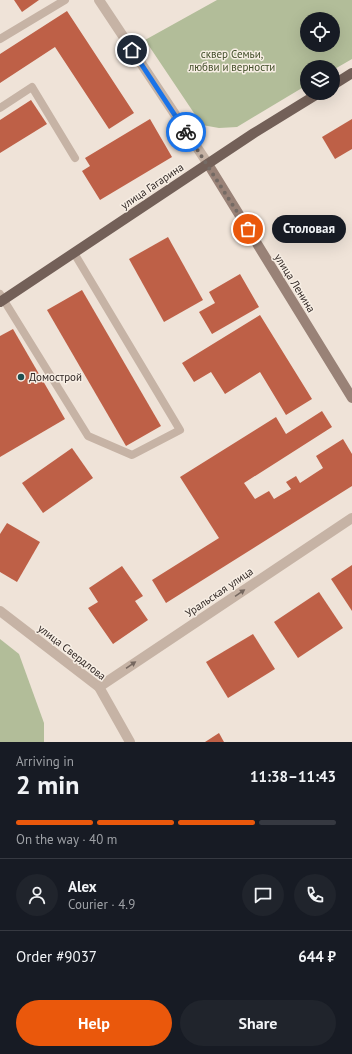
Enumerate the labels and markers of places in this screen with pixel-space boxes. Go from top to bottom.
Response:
pin [115,33,149,67]
pin [231,212,265,246]
callout: Столовая [272,215,346,243]
place label: Домострой [29,370,82,384]
marker: Домострой [16,372,26,382]

